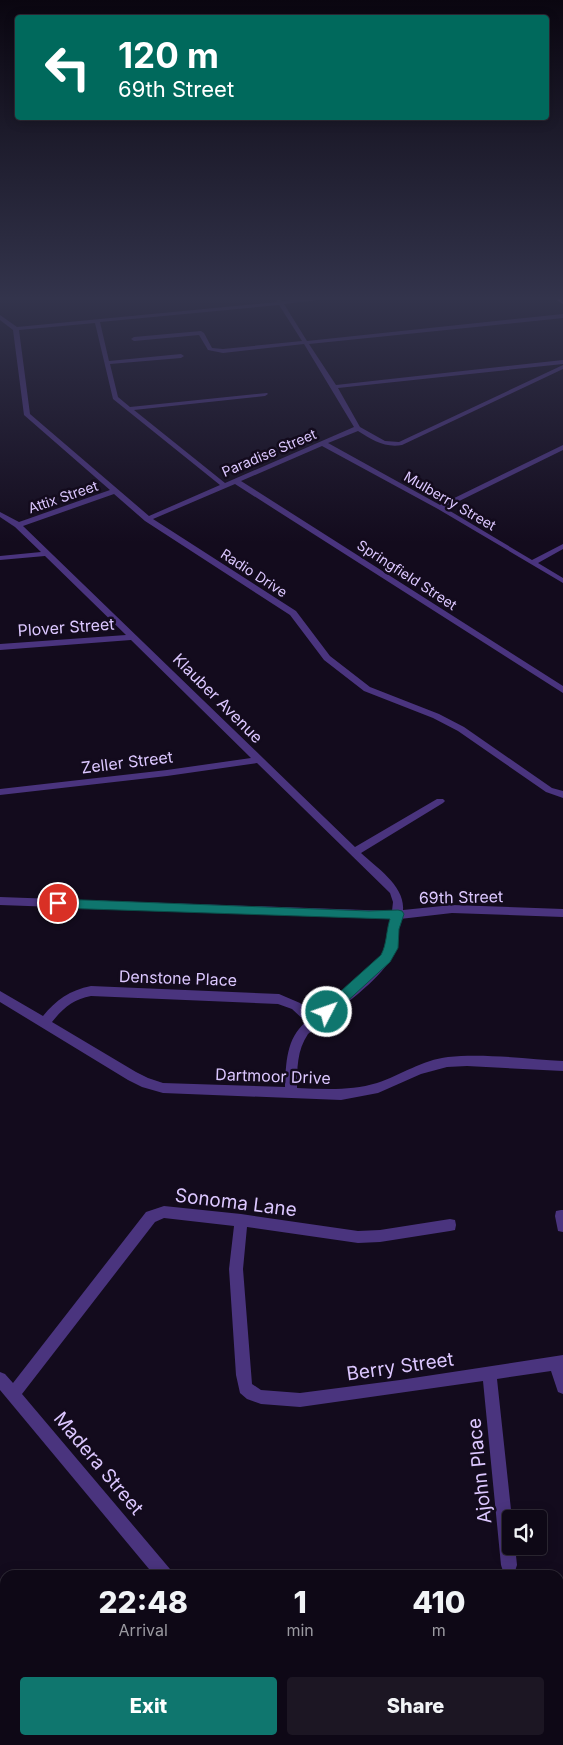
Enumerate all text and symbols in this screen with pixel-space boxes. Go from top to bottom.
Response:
text: 120 m [118,34,219,76]
icon: left [35,35,100,100]
text: 69th Street [118,76,234,102]
street label: Paradise Street [219,425,319,480]
street label: Mulberry Street [401,467,500,534]
street label: Attix Street [26,477,100,516]
street label: Springfield Street [354,536,461,613]
street label: Radio Drive [218,545,291,600]
street label: Plover Street [17,614,115,640]
street label: Klauber Avenue [169,649,267,747]
street label: Zeller Street [80,746,174,778]
pin [37,882,79,924]
street label: 69th Street [419,886,503,908]
icon: arrive [44,889,72,917]
street label: Denstone Place [119,966,237,990]
position arrow [300,985,352,1037]
street label: Dartmoor Drive [215,1064,331,1088]
street label: Sonoma Lane [174,1184,298,1221]
street label: Berry Street [345,1348,455,1385]
street label: Madera Street [49,1407,148,1519]
street label: Ajohn Place [463,1417,496,1525]
map controls [502,1510,547,1555]
button: sound [502,1510,547,1555]
text: 22:48 [98,1584,188,1620]
text: 1 [293,1584,307,1620]
text: 410 [412,1584,466,1620]
text: Arrival [119,1620,168,1640]
text: min [286,1620,314,1640]
text: m [432,1620,446,1640]
button: Exit [20,1677,277,1735]
button: Share [287,1677,544,1735]

